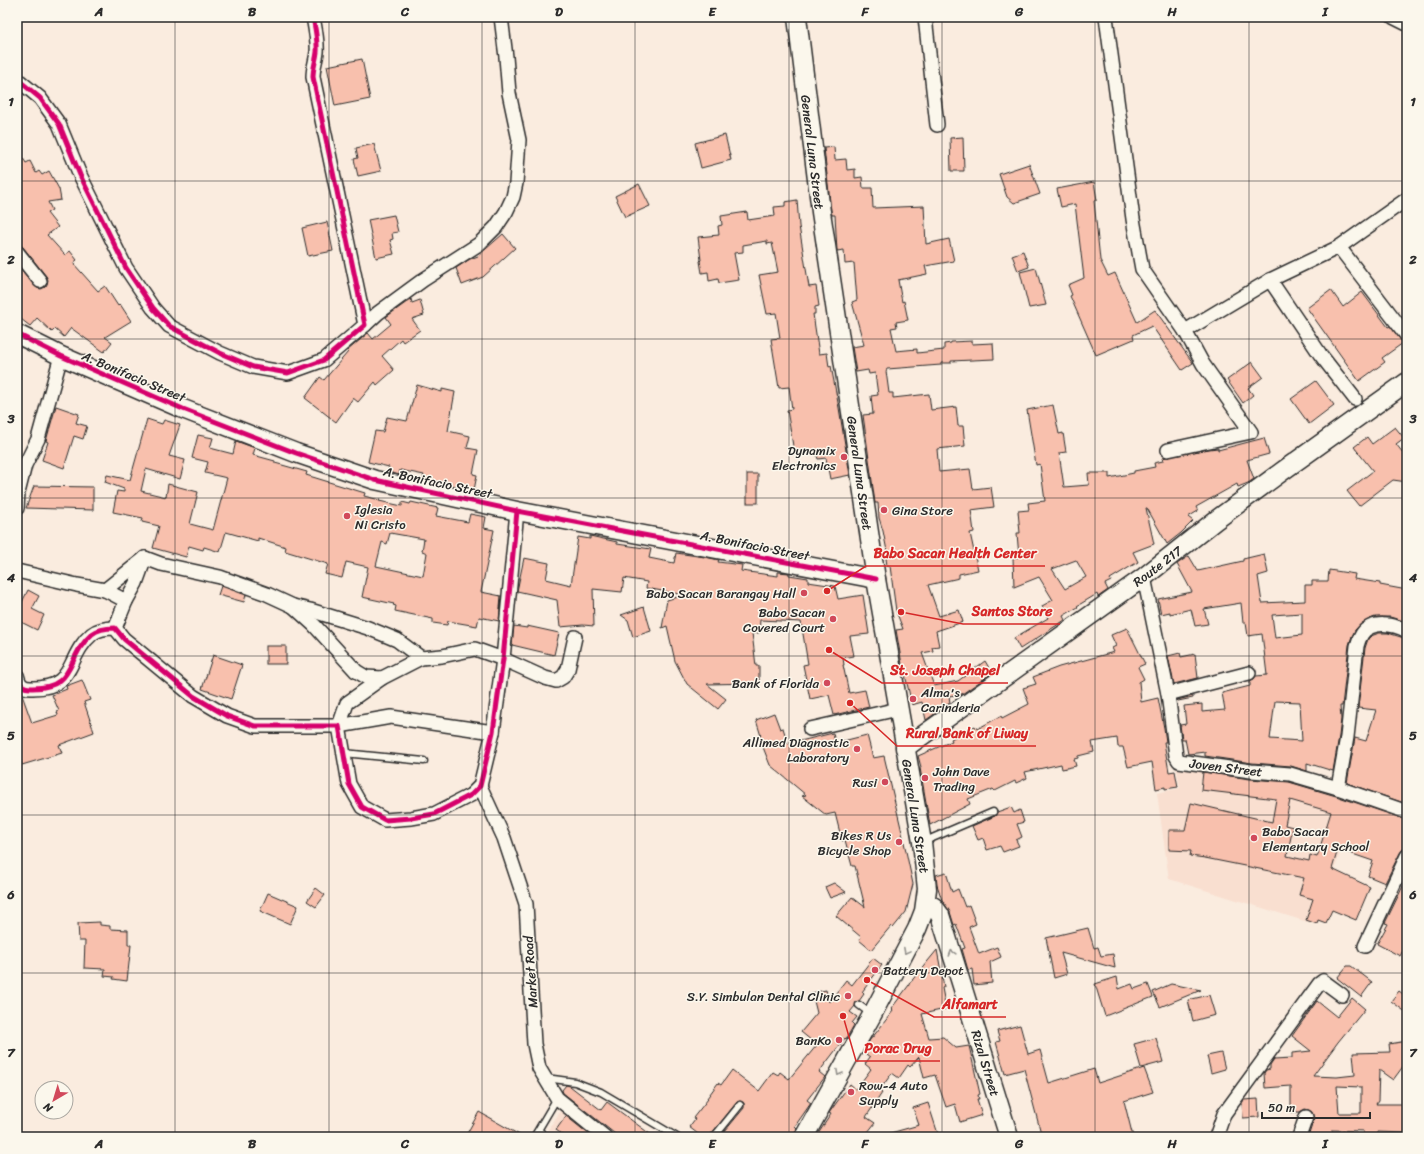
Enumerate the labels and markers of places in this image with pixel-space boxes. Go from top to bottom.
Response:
place label: Dynamix Electronics [772,439,837,477]
marker: Dynamix Electronics [839,452,849,462]
place label: Iglesia Ni Cristo [354,498,406,536]
place label: Gina Store [892,499,953,522]
marker: Gina Store [879,505,889,515]
marker: Iglesia Ni Cristo [342,511,352,521]
callout: Babo Sacan Health Center [866,540,1045,566]
place label: Babo Sacan Barangay Hall [646,582,796,605]
marker: Babo Sacan Barangay Hall [799,588,809,598]
callout: Santos Store [963,598,1060,624]
place label: Babo Sacan Covered Court [743,601,825,639]
marker: Babo Sacan Covered Court [828,614,838,624]
callout: St. Joseph Chapel [882,657,1008,683]
place label: Bank of Florida [732,672,819,695]
marker: Bank of Florida [822,678,832,688]
place label: Alma's Carinderia [920,681,981,719]
marker: Alma's Carinderia [908,694,918,704]
callout: Rural Bank of Liway [897,720,1036,746]
place label: Allimed Diagnostic Laboratory [742,731,850,769]
marker: Allimed Diagnostic Laboratory [852,744,862,754]
place label: John Dave Trading [932,760,990,798]
place label: Rusi [853,771,877,794]
marker: John Dave Trading [920,773,930,783]
marker: Rusi [880,777,890,787]
place label: Babo Sacan Elementary School [1262,820,1370,858]
place label: Bikes R Us Bicycle Shop [817,824,892,862]
marker: Babo Sacan Elementary School [1249,833,1259,843]
marker: Bikes R Us Bicycle Shop [894,837,904,847]
place label: Battery Depot [883,959,964,982]
marker: Battery Depot [870,965,880,975]
place label: S.Y. Simbulan Dental Clinic [687,985,840,1008]
marker: S.Y. Simbulan Dental Clinic [843,991,853,1001]
callout: Alfamart [934,991,1006,1017]
place label: BanKo [796,1029,831,1052]
marker: BanKo [834,1035,844,1045]
callout: Porac Drug [856,1035,940,1061]
place label: Row-4 Auto Supply [859,1074,928,1112]
marker: Row-4 Auto Supply [846,1087,856,1097]

